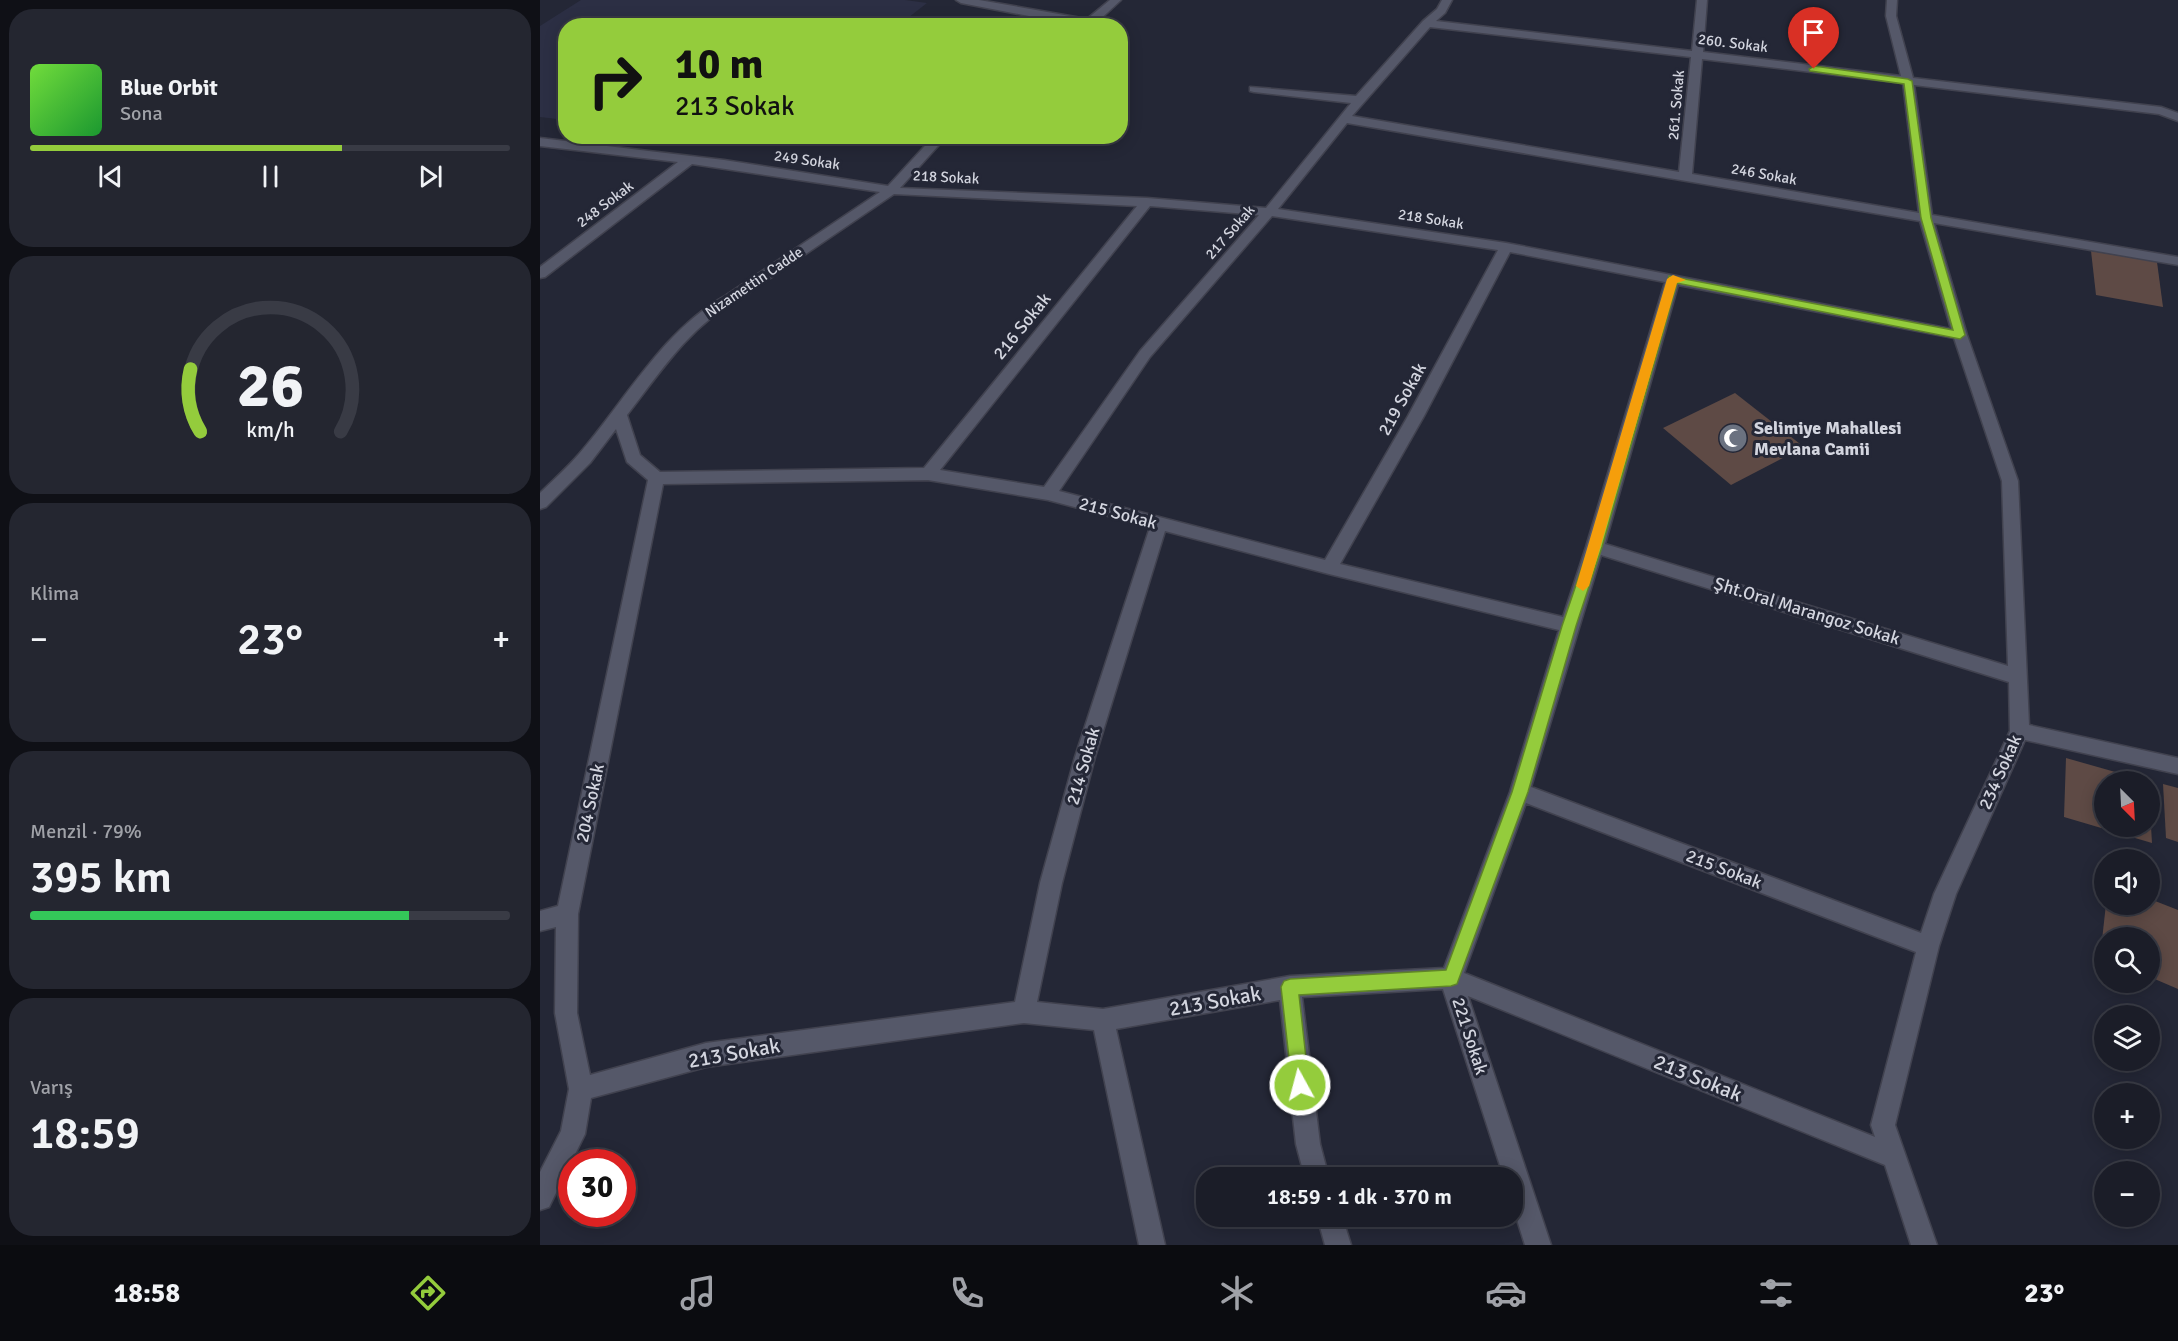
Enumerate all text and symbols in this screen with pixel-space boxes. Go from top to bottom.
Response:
pin [1788,7,1839,69]
icon: arrive [1797,16,1830,49]
street label: 260. Sokak [1697,30,1769,56]
text: 10 m [675,39,764,90]
icon: right [576,42,654,120]
street label: 261. Sokak [1664,69,1688,141]
text: Blue Orbit [120,74,218,101]
text: 213 Sokak [675,90,795,123]
text: Sona [120,101,163,126]
street label: 249 Sokak [773,146,842,174]
street label: 246 Sokak [1730,159,1799,189]
icon: previous [94,160,127,193]
icon: pause [254,160,287,193]
icon: next [414,160,447,193]
street label: 218 Sokak [912,166,980,188]
street label: 248 Sokak [573,177,637,231]
street label: 217 Sokak [1201,201,1259,263]
street label: 218 Sokak [1397,205,1466,233]
street label: Nizamettin Cadde [702,243,806,321]
street label: 216 Sokak [988,288,1056,364]
text: 26 [236,347,304,424]
street label: 219 Sokak [1373,359,1431,439]
place label: Selimiye Mahallesi Mevlana Camii [1754,417,1902,460]
text: km/h [246,418,294,444]
mosque icon: Selimiye Mahallesi Mevlana Camii [1717,422,1749,454]
street label: 215 Sokak [1077,492,1159,534]
street label: Şht.Oral Marangoz Sokak [1711,572,1903,650]
text: Klima [30,581,79,606]
text: 23° [237,612,303,667]
text: − [30,619,48,660]
text: + [492,619,510,660]
street label: 214 Sokak [1061,725,1105,807]
street label: 234 Sokak [1974,731,2026,813]
street label: 204 Sokak [571,762,609,844]
north arrow [2094,771,2160,837]
map controls [2094,771,2160,1227]
text: Menzil · 79% [30,819,142,844]
street label: 215 Sokak [1683,844,1765,894]
button: sound [2094,849,2160,915]
text: 395 km [30,850,172,905]
button: search [2094,927,2160,993]
street label: 213 Sokak [1167,980,1263,1022]
street label: 221 Sokak [1447,995,1493,1077]
button: layers [2094,1005,2160,1071]
street label: 213 Sokak [686,1032,782,1074]
street label: 213 Sokak [1650,1049,1746,1108]
position arrow [1268,1053,1332,1117]
text: Varış [30,1075,73,1100]
button: + [2094,1083,2160,1149]
text: 18:59 [30,1106,140,1161]
speed limit sign: 30 [558,1149,636,1227]
button: − [2094,1161,2160,1227]
text: 18:59 · 1 dk · 370 m [1267,1183,1452,1210]
icon: directions [407,1272,449,1314]
icon: music [677,1272,719,1314]
icon: phone [946,1272,988,1314]
icon: climate [1216,1272,1258,1314]
icon: car [1485,1272,1527,1314]
icon: filters [1755,1272,1797,1314]
text: 18:58 [114,1277,180,1310]
text: 23° [2024,1277,2064,1310]

